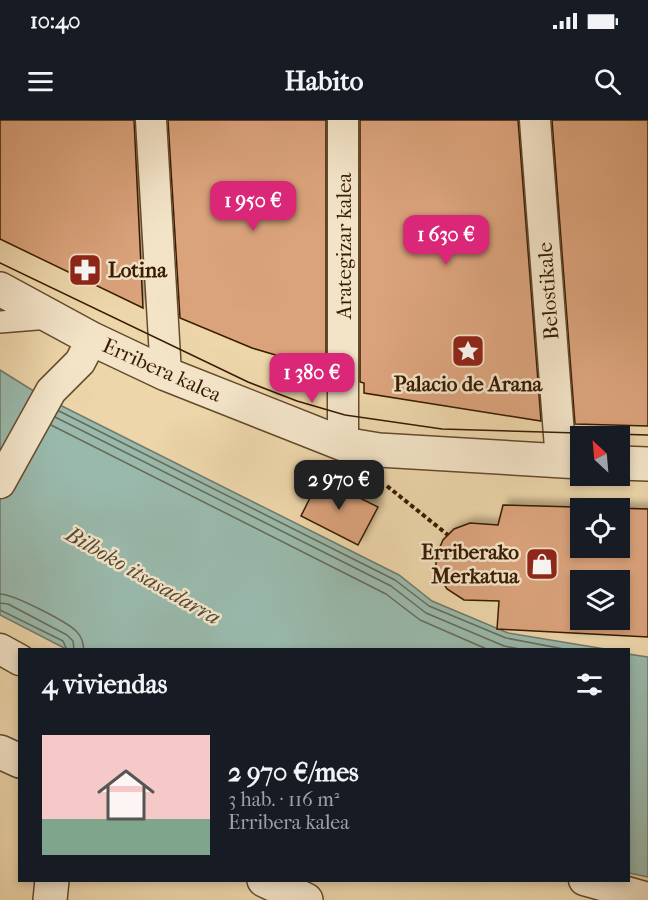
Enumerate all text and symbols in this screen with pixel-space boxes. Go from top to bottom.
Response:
text: 10:40 [30,8,80,34]
icon: menu [24,65,57,98]
text: Habito [285,65,363,97]
icon: search [591,65,624,98]
street label: Arategizar kalea [332,173,356,320]
pin: 1 950 € [198,181,308,232]
text: 1 950 € [224,189,282,212]
pin: 1 630 € [391,215,501,266]
text: 1 630 € [417,223,475,246]
street label: Belostikale [533,241,563,341]
pharmacy icon: Lotina [67,252,103,288]
place label: Lotina [108,258,168,282]
street label: Erribera kalea [99,333,225,407]
place icon: Palacio de Arana [450,333,486,369]
pin: 1 380 € [257,353,367,404]
text: 1 380 € [284,361,340,384]
place label: Palacio de Arana [394,372,544,396]
north arrow [570,426,630,486]
map controls [570,426,630,630]
pin: 2 970 € [284,460,394,511]
text: 2 970 € [308,468,370,491]
button: locate [570,498,630,558]
water label: Bilboko itsasadarra [60,521,225,631]
place label: Erriberako Merkatua [421,540,520,588]
shop icon: Erriberako Merkatua [524,546,560,582]
button: layers [570,570,630,630]
icon: filters [573,668,606,701]
text: 4 viviendas [42,669,167,700]
text: 2 970 €/mes [228,757,359,788]
icon: home [90,759,162,831]
text: 3 hab. · 116 m² [228,788,339,811]
text: Erribera kalea [228,811,349,834]

